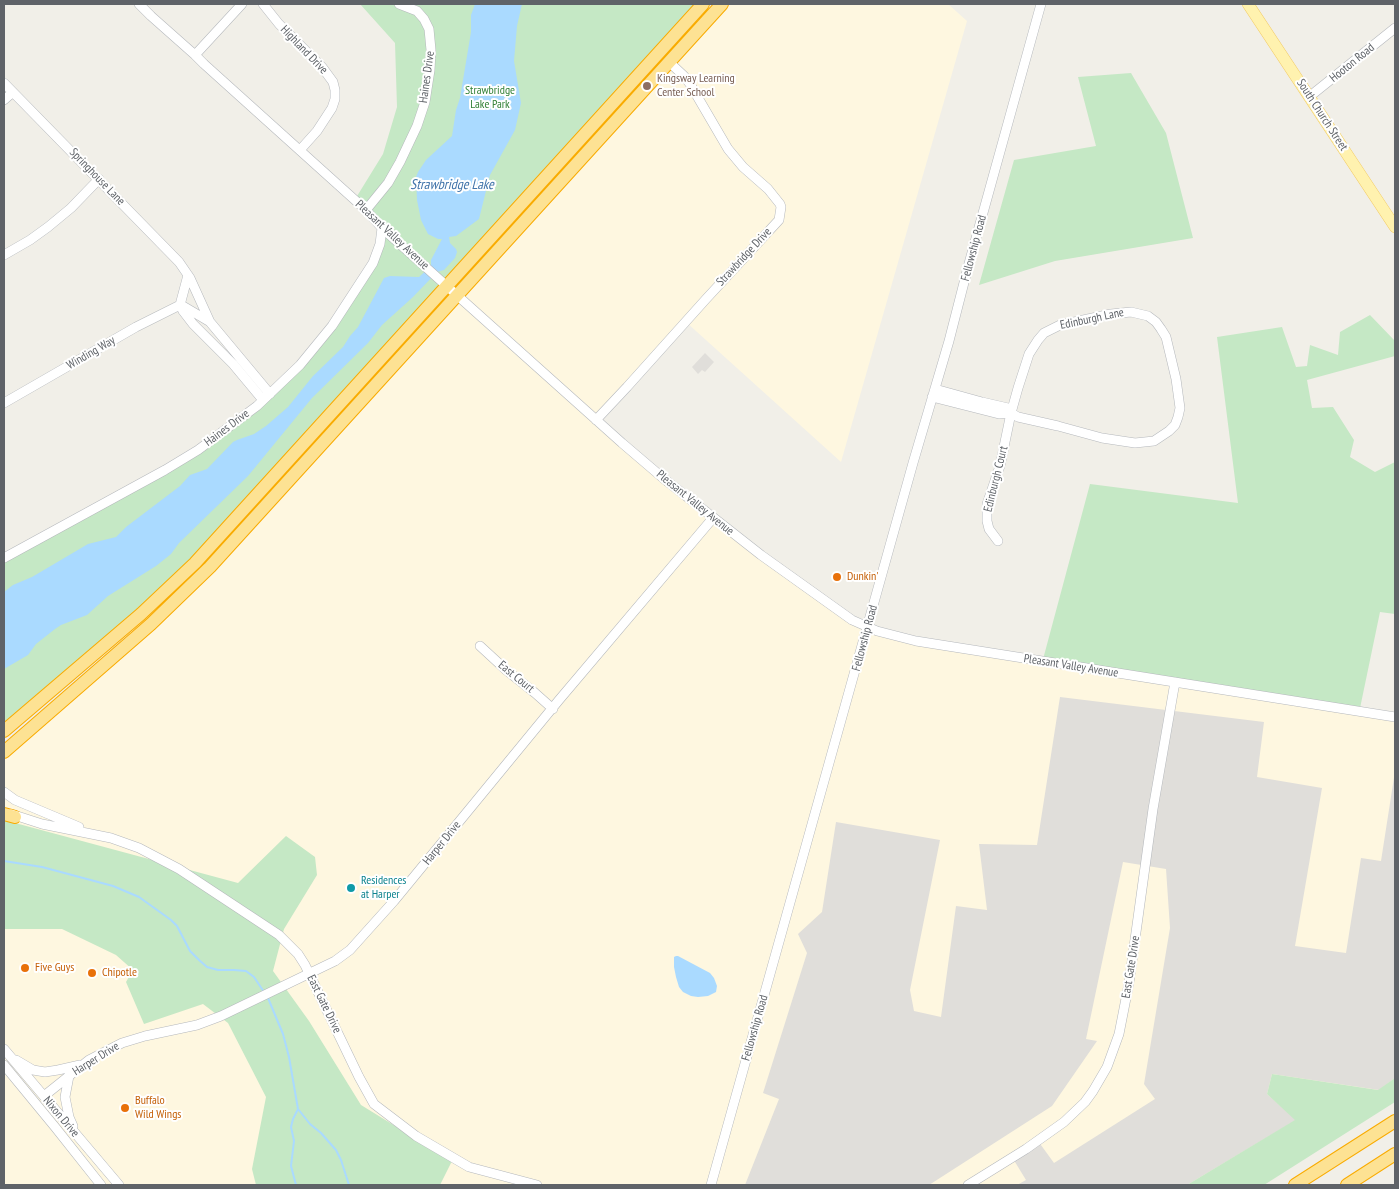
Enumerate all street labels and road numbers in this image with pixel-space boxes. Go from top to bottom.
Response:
street label: Highland Drive [277,23,331,77]
street label: Hooton Road [1327,41,1377,85]
street label: Haines Drive [416,50,438,104]
street label: South Church Street [1293,76,1351,154]
street label: Springhouse Lane [66,145,128,209]
street label: Pleasant Valley Avenue [352,197,432,273]
street label: Fellowship Road [958,213,990,283]
street label: Strawbridge Drive [713,225,775,289]
street label: Edinburgh Lane [1059,305,1125,333]
street label: Winding Way [64,333,118,373]
street label: Haines Drive [202,406,252,450]
street label: Edinburgh Court [981,445,1011,513]
street label: Pleasant Valley Avenue [653,467,737,539]
street label: Fellowship Road [849,603,881,673]
street label: Pleasant Valley Avenue [1023,651,1119,681]
street label: East Court [495,658,537,696]
street label: Harper Drive [420,818,464,868]
street label: East Gate Drive [1119,935,1143,999]
street label: East Gate Drive [304,973,344,1035]
street label: Fellowship Road [739,993,771,1063]
street label: Harper Drive [70,1039,122,1079]
street label: Nixon Drive [40,1094,82,1140]

